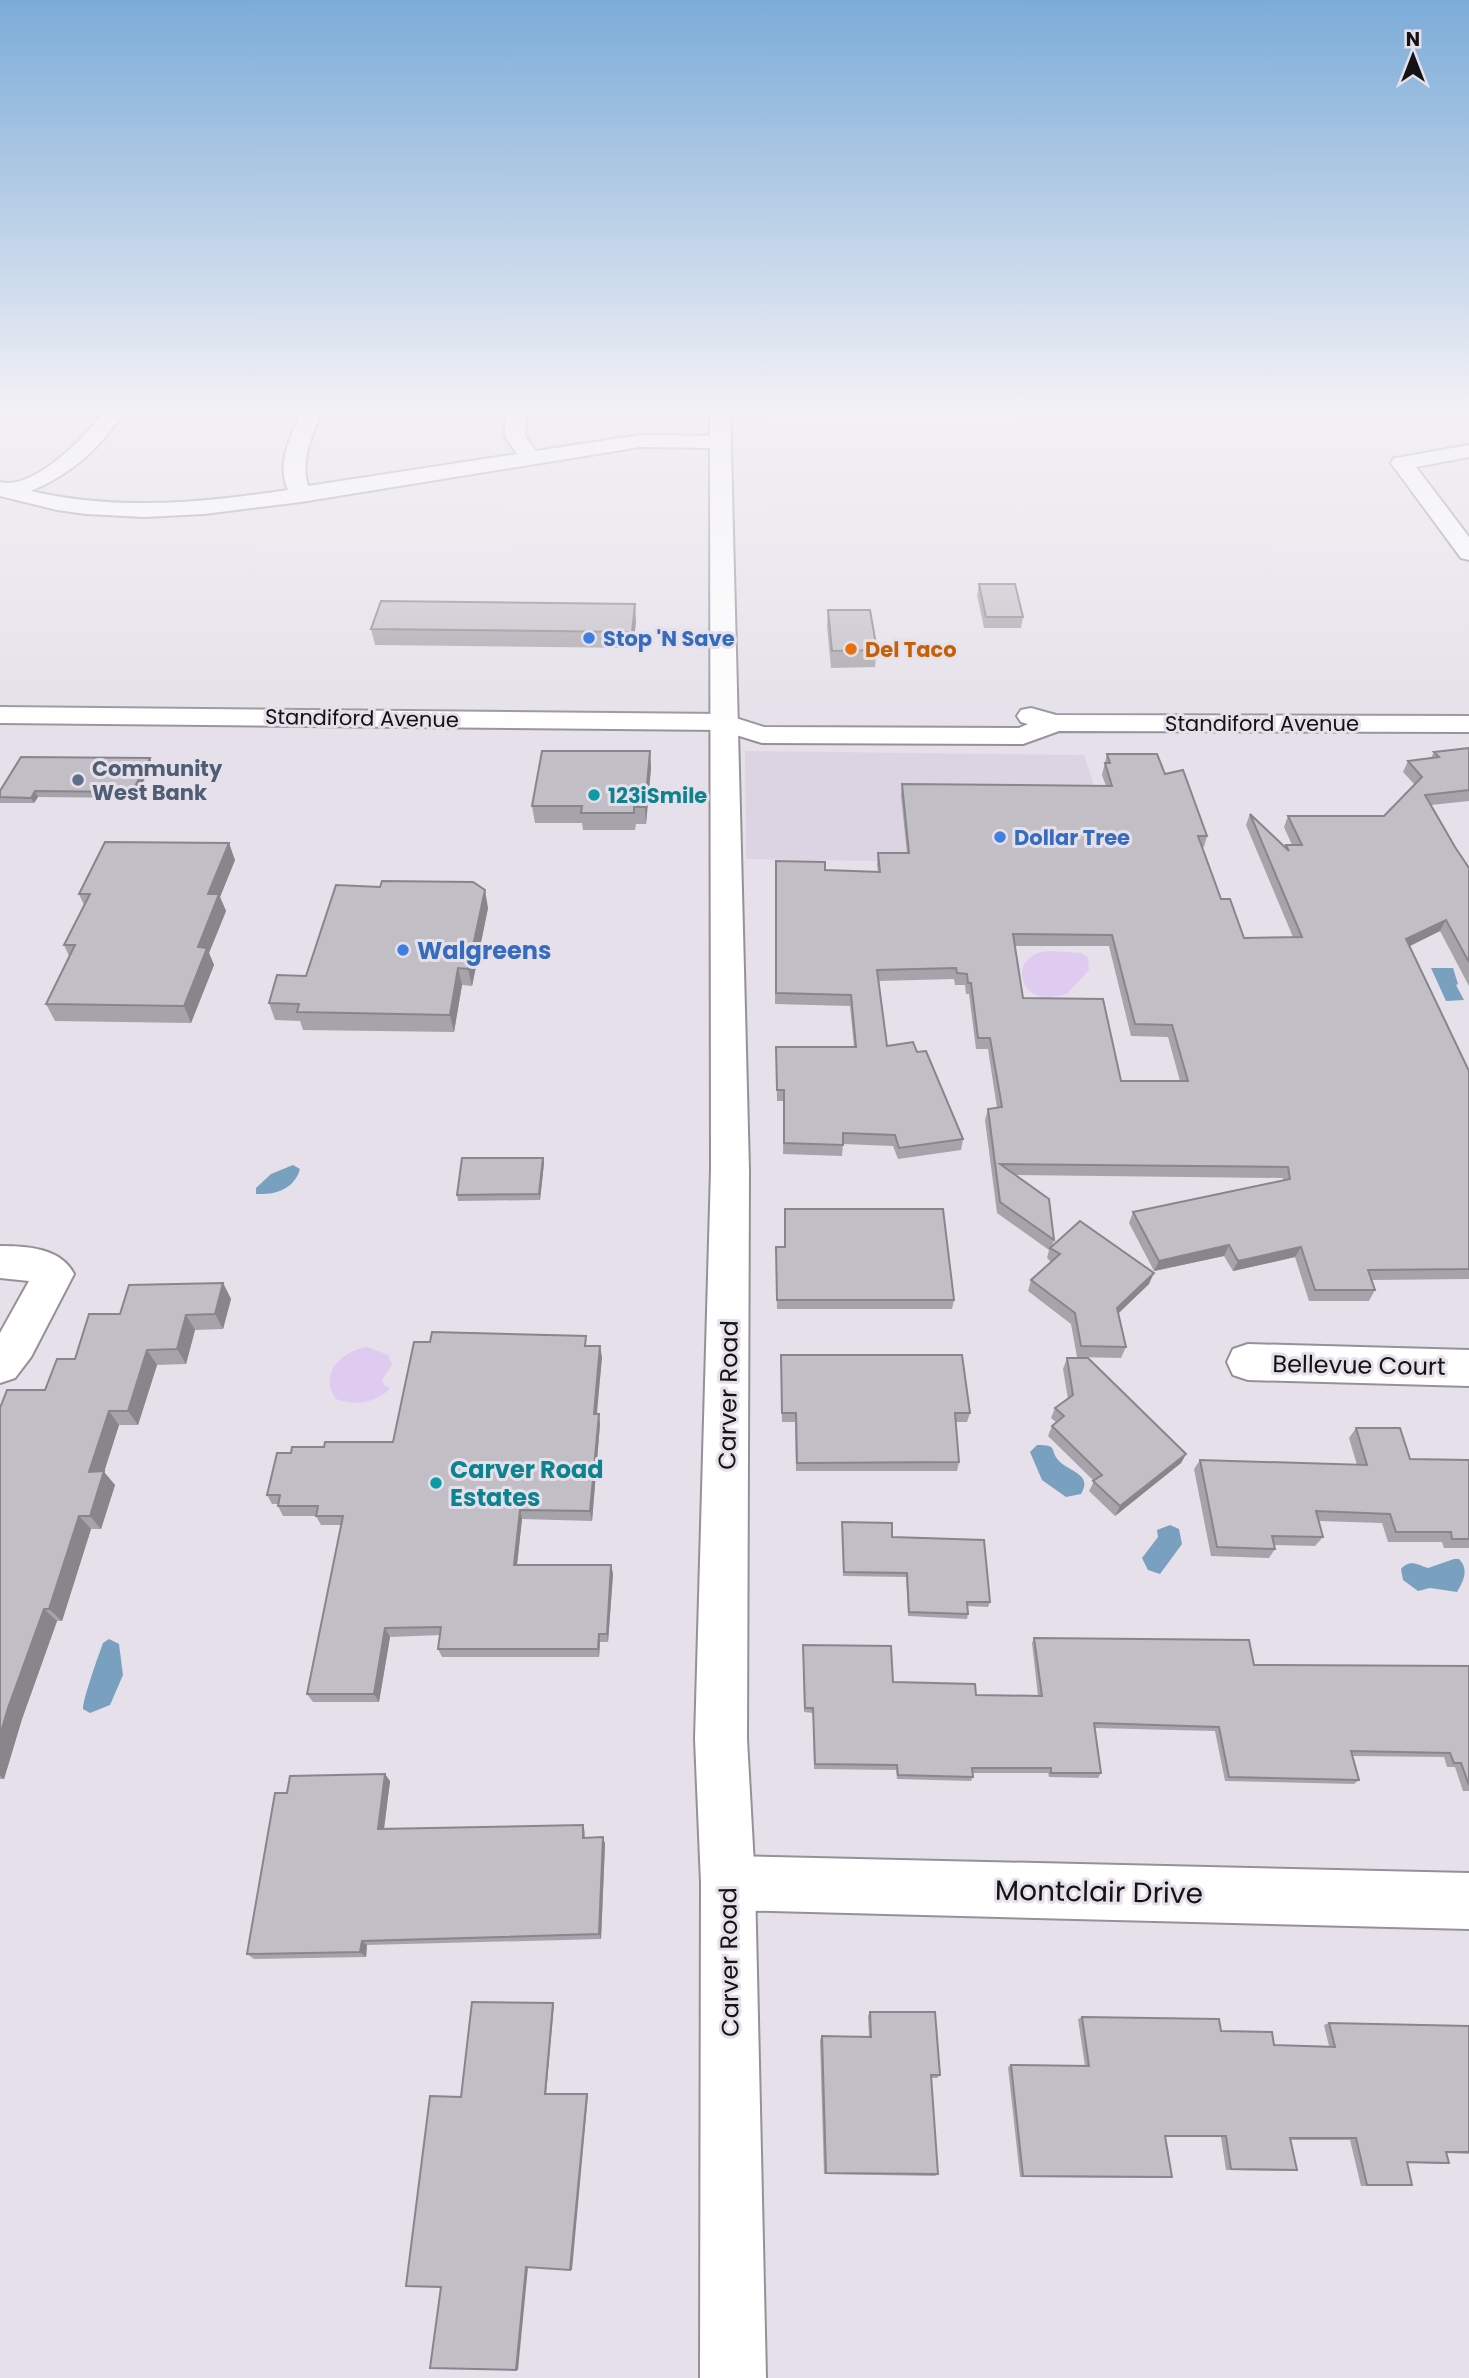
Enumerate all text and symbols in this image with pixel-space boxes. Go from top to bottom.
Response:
north arrow [1378,21,1448,91]
text: N [1406,26,1420,53]
place label: Stop 'N Save [603,624,735,653]
marker: Stop 'N Save [581,630,597,646]
place label: Del Taco [865,635,957,664]
marker: Del Taco [843,641,859,657]
street label: Standiford Avenue [265,702,459,734]
street label: Standiford Avenue [1165,709,1359,738]
place label: Community West Bank [92,754,223,807]
marker: Community West Bank [70,772,86,788]
place label: 123iSmile [608,781,707,810]
marker: 123iSmile [586,787,602,803]
place label: Dollar Tree [1014,823,1130,852]
marker: Dollar Tree [992,829,1008,845]
place label: Walgreens [417,934,551,967]
marker: Walgreens [395,942,411,958]
street label: Carver Road [710,1320,746,1470]
street label: Bellevue Court [1272,1347,1446,1383]
place label: Carver Road Estates [450,1453,604,1514]
marker: Carver Road Estates [428,1475,444,1491]
street label: Montclair Drive [995,1871,1203,1913]
street label: Carver Road [711,1887,747,2037]

